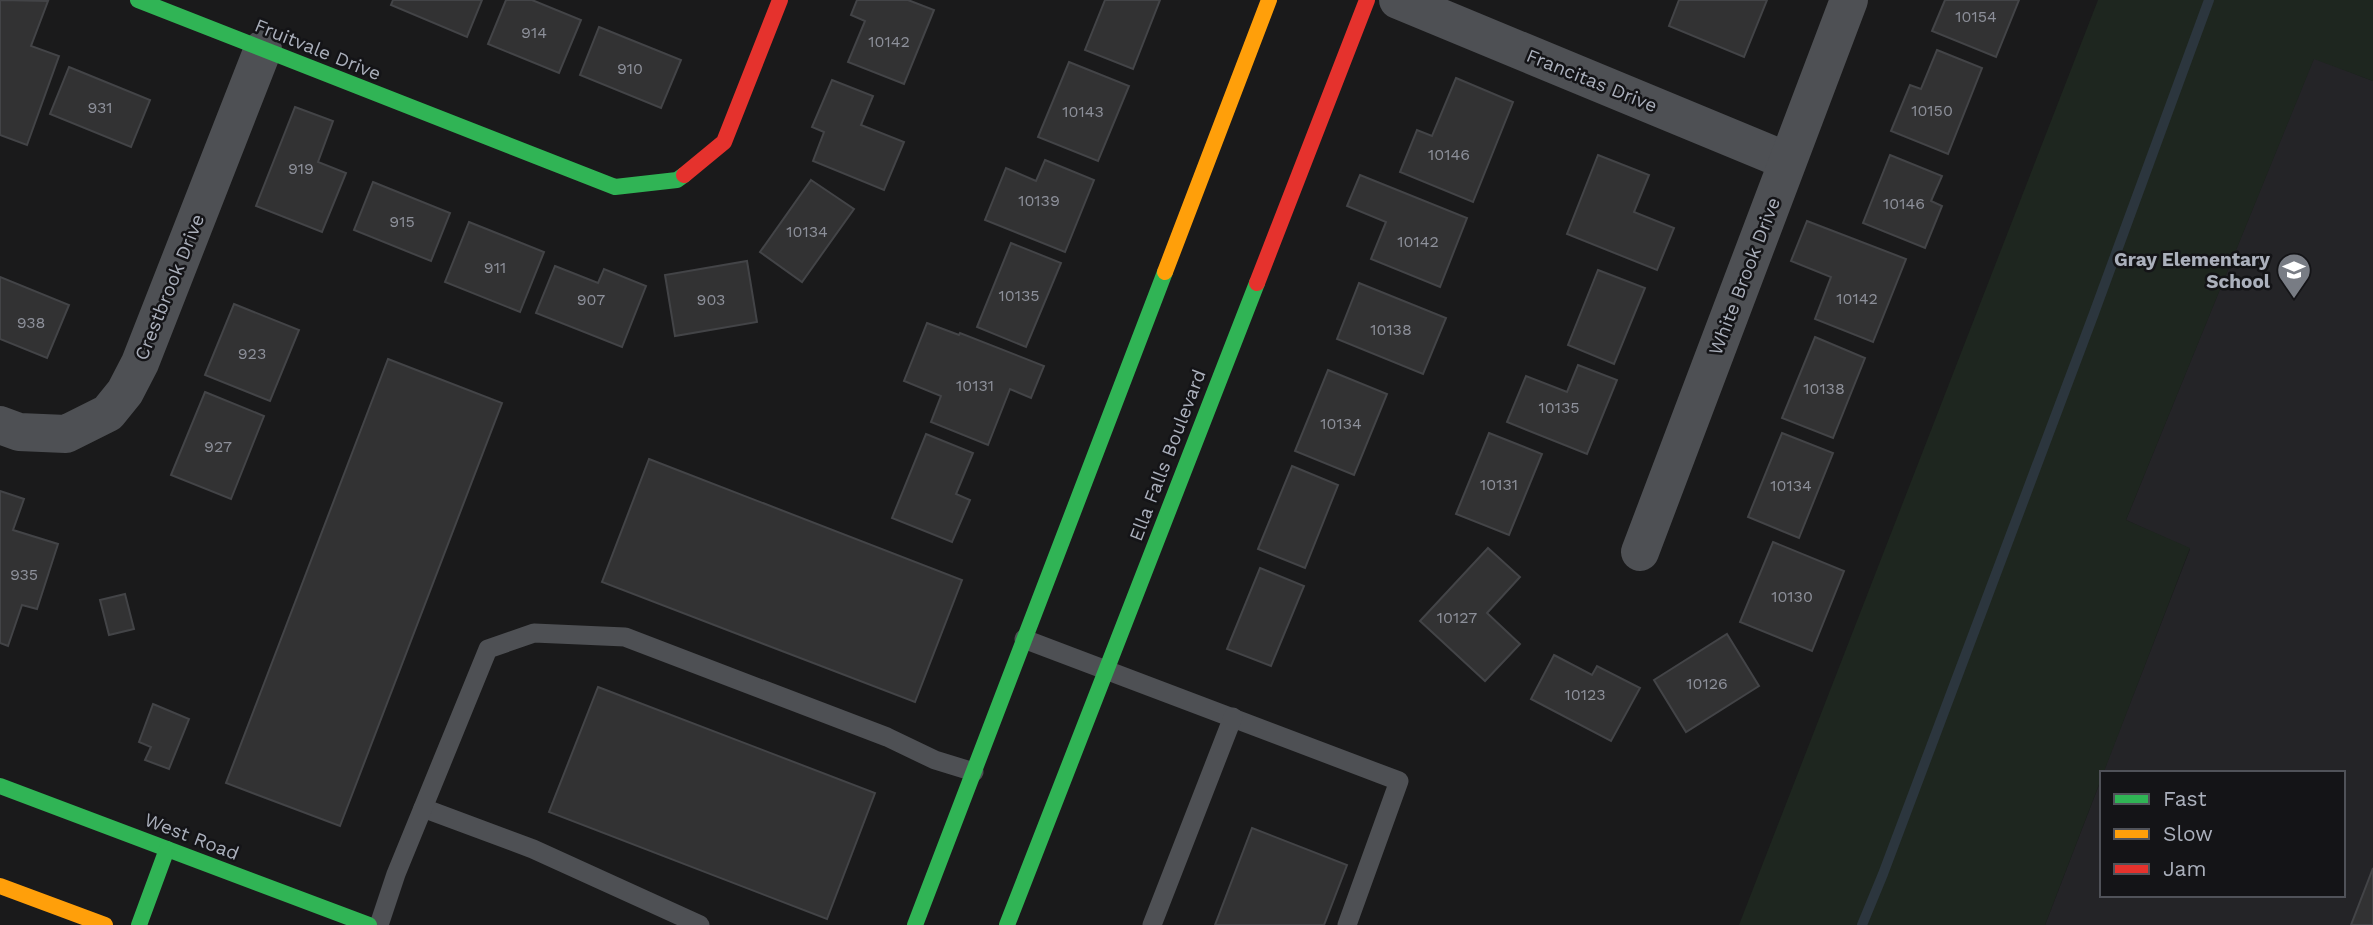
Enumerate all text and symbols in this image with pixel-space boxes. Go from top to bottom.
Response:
house number: 10154 [1955,7,1997,26]
street label: Fruitvale Drive [251,14,384,85]
house number: 914 [521,23,547,42]
house number: 10142 [868,32,910,51]
street label: Francitas Drive [1523,44,1661,117]
house number: 910 [617,59,643,78]
house number: 931 [87,98,113,117]
house number: 10150 [1911,101,1953,120]
house number: 10143 [1062,102,1104,121]
house number: 10146 [1428,145,1470,164]
house number: 919 [288,159,314,178]
house number: 10139 [1018,191,1060,210]
street label: White Brook Drive [1704,194,1785,358]
house number: 10146 [1883,194,1925,213]
street label: Crestbrook Drive [130,211,209,364]
house number: 915 [389,212,415,231]
house number: 10134 [786,222,828,241]
house number: 10142 [1397,232,1439,251]
place label: Gray Elementary School [2114,248,2271,293]
school or university icon: Gray Elementary School [2275,251,2313,300]
house number: 911 [484,258,506,277]
house number: 10135 [998,286,1040,305]
house number: 10142 [1836,289,1878,308]
house number: 907 [577,290,605,309]
house number: 903 [697,290,725,309]
house number: 938 [17,313,45,332]
house number: 10138 [1370,320,1412,339]
house number: 923 [238,344,266,363]
street label: Ella Falls Boulevard [1124,366,1211,544]
house number: 10131 [956,376,994,395]
house number: 10138 [1803,379,1845,398]
house number: 10135 [1538,398,1580,417]
house number: 10134 [1320,414,1362,433]
house number: 927 [204,437,232,456]
house number: 10131 [1480,475,1518,494]
house number: 10134 [1770,476,1812,495]
house number: 935 [10,565,38,584]
house number: 10130 [1771,587,1813,606]
house number: 10127 [1437,608,1477,627]
house number: 10126 [1686,674,1728,693]
house number: 10123 [1564,685,1606,704]
legend [2100,771,2345,897]
text: Fast [2163,786,2207,811]
street label: West Road [141,808,242,865]
text: Slow [2163,821,2213,846]
text: Jam [2163,856,2206,881]

